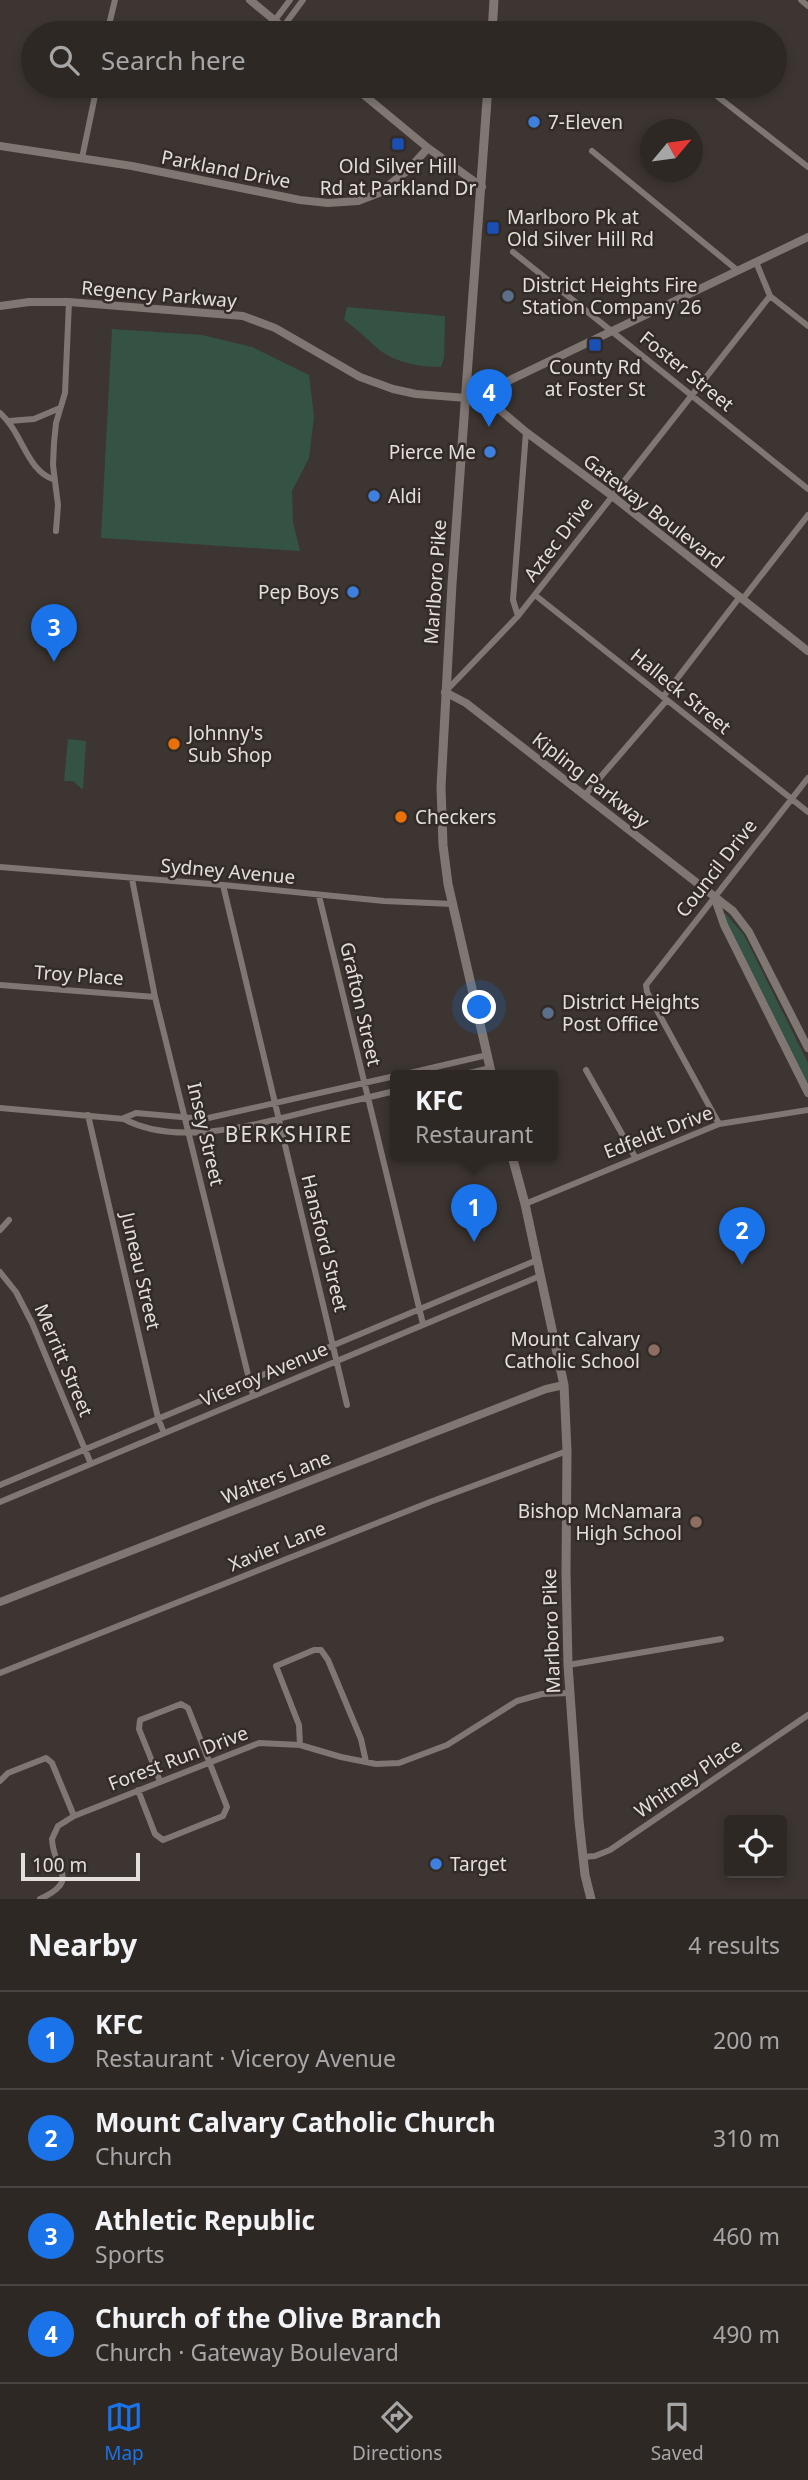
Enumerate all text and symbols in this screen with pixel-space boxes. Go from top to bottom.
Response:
search box [21,21,787,98]
icon: search [45,41,83,79]
text: Search here [101,42,246,78]
place label: 7-Eleven [548,109,623,135]
marker: 7-Eleven [526,114,542,130]
north arrow [640,119,703,182]
marker: Old Silver Hill Rd at Parkland Dr [390,136,406,152]
street label: Parkland Drive [159,144,293,194]
place label: Old Silver Hill Rd at Parkland Dr [320,153,476,201]
place label: Marlboro Pk at Old Silver Hill Rd [507,204,654,252]
marker: Marlboro Pk at Old Silver Hill Rd [485,220,501,236]
place label: District Heights Fire Station Company 26 [522,272,702,320]
street label: Regency Parkway [80,274,238,314]
marker: District Heights Fire Station Company 26 [500,288,516,304]
street label: Foster Street [635,325,740,417]
marker: County Rd at Foster St [587,337,603,353]
place label: County Rd at Foster St [545,354,645,402]
pin: 4 [466,369,512,427]
place label: Pierce Me [389,439,476,465]
marker: Pierce Me [482,444,498,460]
street label: Gateway Boulevard [578,448,730,574]
place label: Aldi [388,483,422,509]
marker: Aldi [366,488,382,504]
street label: Aztec Drive [518,491,598,587]
street label: Marlboro Pike [418,519,452,645]
place label: Pep Boys [258,579,339,605]
marker: Pep Boys [345,584,361,600]
pin: 3 [31,604,77,662]
street label: Halleck Street [625,642,737,740]
place label: Johnny's Sub Shop [186,720,272,768]
street label: Kipling Parkway [527,726,655,834]
marker: Johnny's Sub Shop [166,736,182,752]
place label: Checkers [415,804,496,830]
marker: Checkers [393,809,409,825]
street label: Council Drive [669,814,763,922]
street label: Sydney Avenue [160,852,296,890]
street label: Grafton Street [334,939,388,1069]
street label: Troy Place [33,959,125,991]
place label: District Heights Post Office [562,989,700,1037]
your location [462,990,496,1024]
marker: District Heights Post Office [540,1005,556,1021]
popup [390,1070,558,1161]
street label: Insey Street [181,1080,231,1188]
text: KFC [415,1082,463,1118]
street label: Edfeldt Drive [600,1099,716,1165]
text: Restaurant [415,1118,533,1150]
district label: BERKSHIRE [225,1120,353,1148]
street label: Hansford Street [295,1172,355,1315]
pin: 1 [451,1184,497,1242]
pin: 2 [719,1207,765,1265]
street label: Juneau Street [114,1208,167,1332]
street label: Merritt Street [29,1300,100,1421]
place label: Mount Calvary Catholic School [504,1326,640,1374]
street label: Viceroy Avenue [196,1335,332,1413]
marker: Mount Calvary Catholic School [646,1342,662,1358]
street label: Walters Lane [217,1444,335,1510]
place label: Bishop McNamara High School [518,1498,682,1546]
marker: Bishop McNamara High School [688,1514,704,1530]
street label: Xavier Lane [224,1515,330,1577]
street label: Marlboro Pike [536,1568,566,1694]
street label: Forest Run Drive [104,1719,252,1797]
street label: Whitney Place [629,1732,747,1824]
map controls [724,1815,787,1878]
button: locate [724,1815,787,1878]
scale bar [21,1850,140,1882]
place label: Target [450,1851,507,1877]
text: 100 m [32,1852,87,1878]
marker: Target [428,1856,444,1872]
text: Nearby [28,1924,137,1965]
text: 4 results [688,1929,780,1961]
text: KFC [95,2006,143,2042]
text: 1 [44,2024,58,2056]
text: 200 m [713,2024,780,2056]
text: Restaurant · Viceroy Avenue [95,2042,396,2074]
text: Mount Calvary Catholic Church [95,2104,496,2140]
text: 2 [44,2122,58,2154]
text: 310 m [713,2122,780,2154]
text: Church [95,2140,172,2172]
text: Athletic Republic [95,2202,315,2238]
text: 3 [44,2220,58,2252]
text: 460 m [713,2220,780,2252]
text: Sports [95,2238,165,2270]
text: Church of the Olive Branch [95,2300,442,2336]
text: 4 [44,2318,58,2350]
text: 490 m [713,2318,780,2350]
text: Church · Gateway Boulevard [95,2336,399,2368]
tab: Map [104,2398,144,2466]
tab: Directions [352,2398,442,2466]
tab: Saved [651,2398,704,2466]

